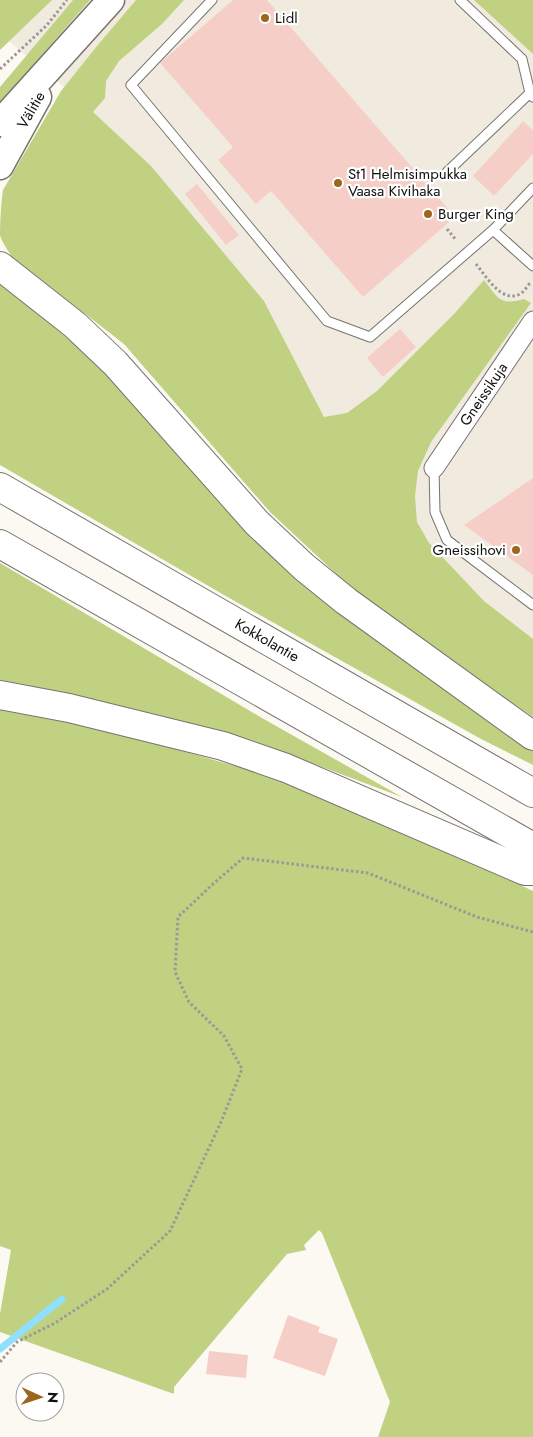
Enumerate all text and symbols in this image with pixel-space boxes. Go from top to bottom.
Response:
place label: Lidl [275,7,298,29]
marker: Lidl [259,12,271,24]
street label: Välitie [12,87,51,133]
place label: St1 Helmisimpukka Vaasa Kivihaka [348,163,467,202]
marker: St1 Helmisimpukka Vaasa Kivihaka [332,177,344,189]
place label: Burger King [438,203,514,225]
marker: Burger King [422,208,434,220]
street label: Gneissikuja [454,358,513,430]
place label: Gneissihovi [433,539,506,561]
marker: Gneissihovi [510,544,522,556]
street label: Kokkolantie [231,613,304,668]
north arrow [15,1372,65,1422]
text: N [43,1392,63,1404]

